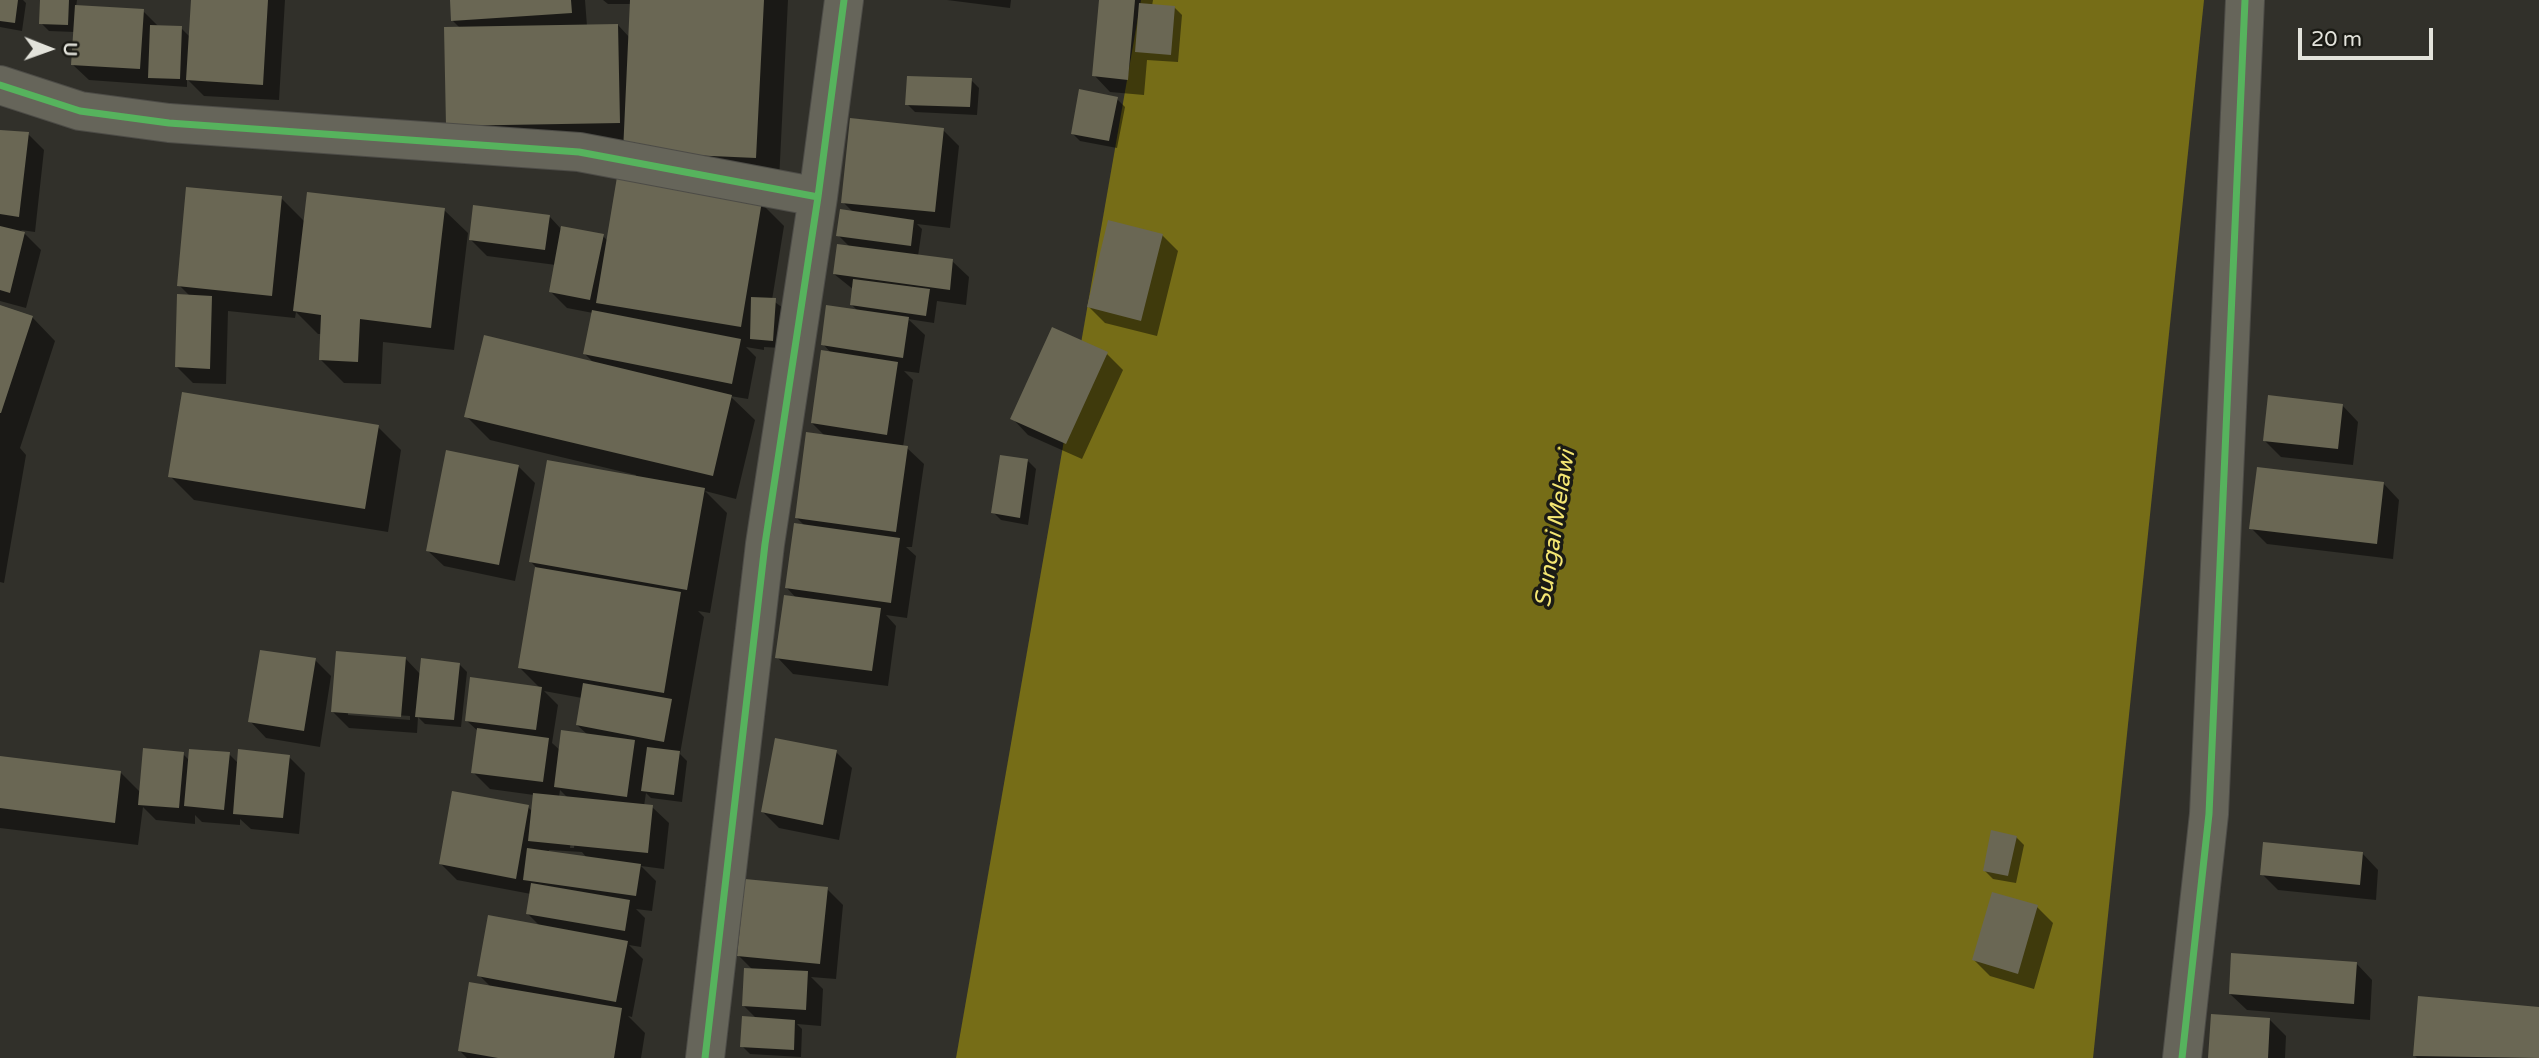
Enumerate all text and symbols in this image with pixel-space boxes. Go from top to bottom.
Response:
north arrow [14,14,84,84]
scale bar [2301,14,2436,58]
text: 20 m [2311,27,2362,52]
text: U [59,42,81,57]
water label: Sungai Melawi [1530,449,1582,609]

